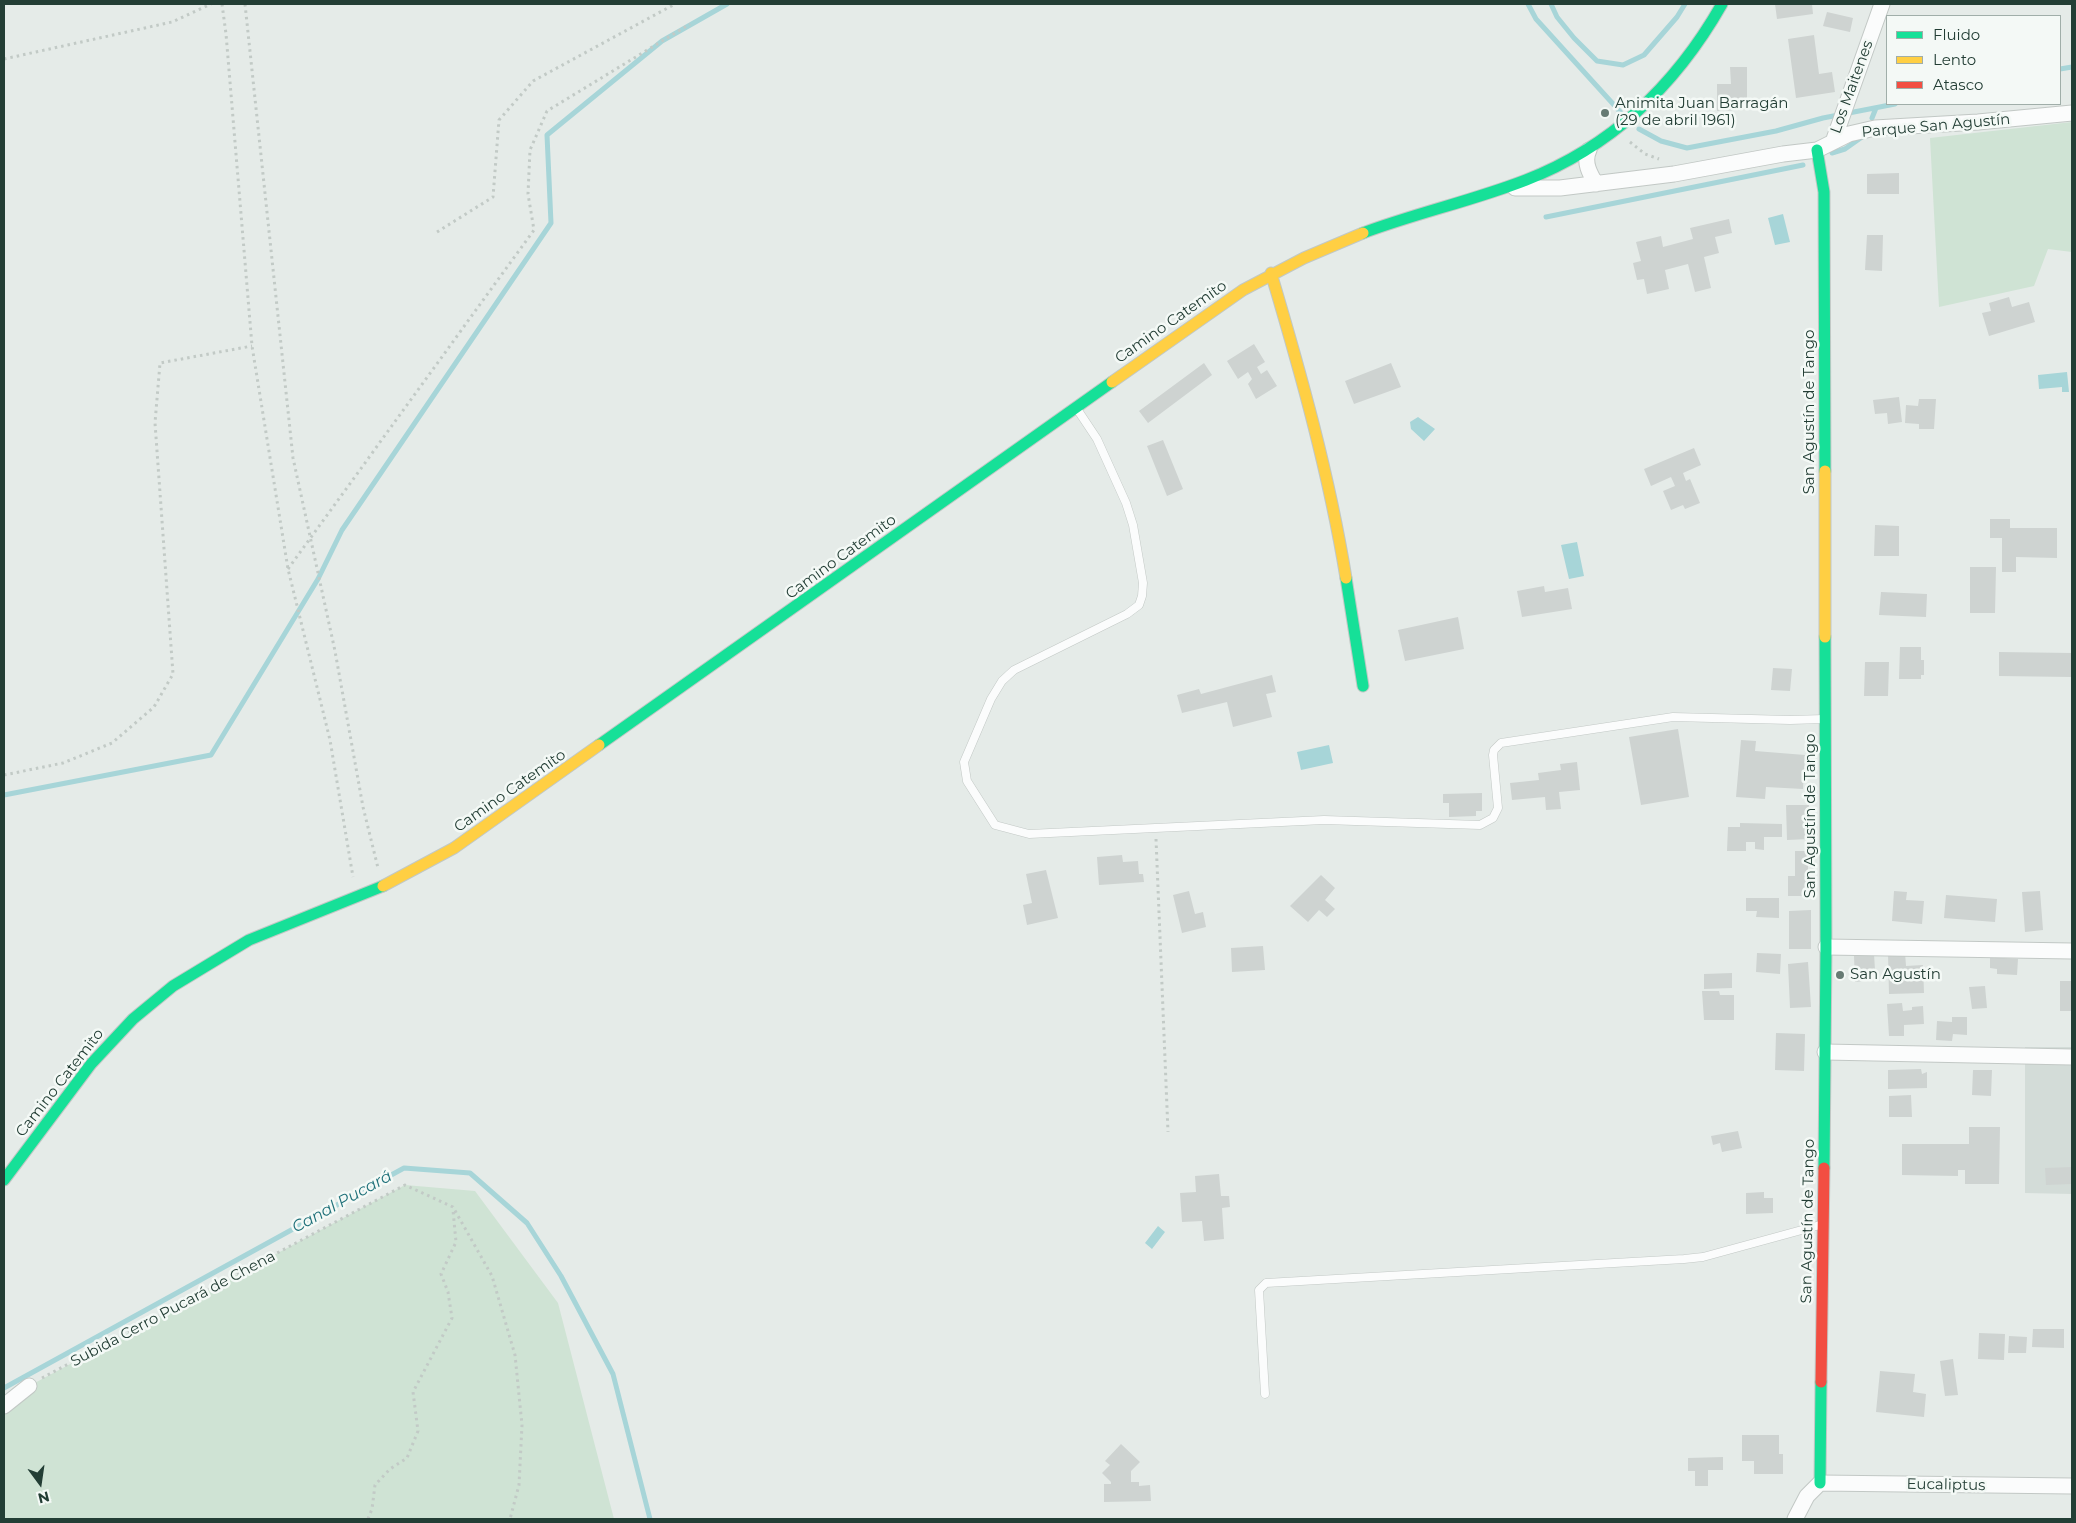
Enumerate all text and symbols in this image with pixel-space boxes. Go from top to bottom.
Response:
legend [1886,15,2061,105]
text: Fluido [1933,25,1980,44]
street label: Los Maitenes [1827,38,1877,136]
text: Lento [1933,50,1976,69]
text: Atasco [1933,75,1983,94]
place label: Animita Juan Barragán (29 de abril 1961) [1615,95,1788,130]
marker: Animita Juan Barragán (29 de abril 1961) [1599,107,1611,119]
street label: Parque San Agustín [1861,111,2011,141]
street label: Camino Catemito [1112,277,1230,367]
street label: San Agustín de Tango [1801,330,1819,494]
street label: Camino Catemito [782,511,900,603]
street label: San Agustín de Tango [1802,734,1820,898]
street label: Camino Catemito [451,746,569,836]
place label: San Agustín [1850,966,1941,984]
marker: San Agustín [1834,969,1846,981]
street label: Camino Catemito [12,1025,108,1141]
street label: San Agustín de Tango [1798,1139,1818,1303]
water label: Canal Pucará [289,1167,395,1237]
street label: Subida Cerro Pucará de Chena [68,1247,278,1371]
north arrow [15,1458,65,1508]
street label: Eucaliptus [1906,1475,1986,1495]
text: N [36,1487,51,1508]

